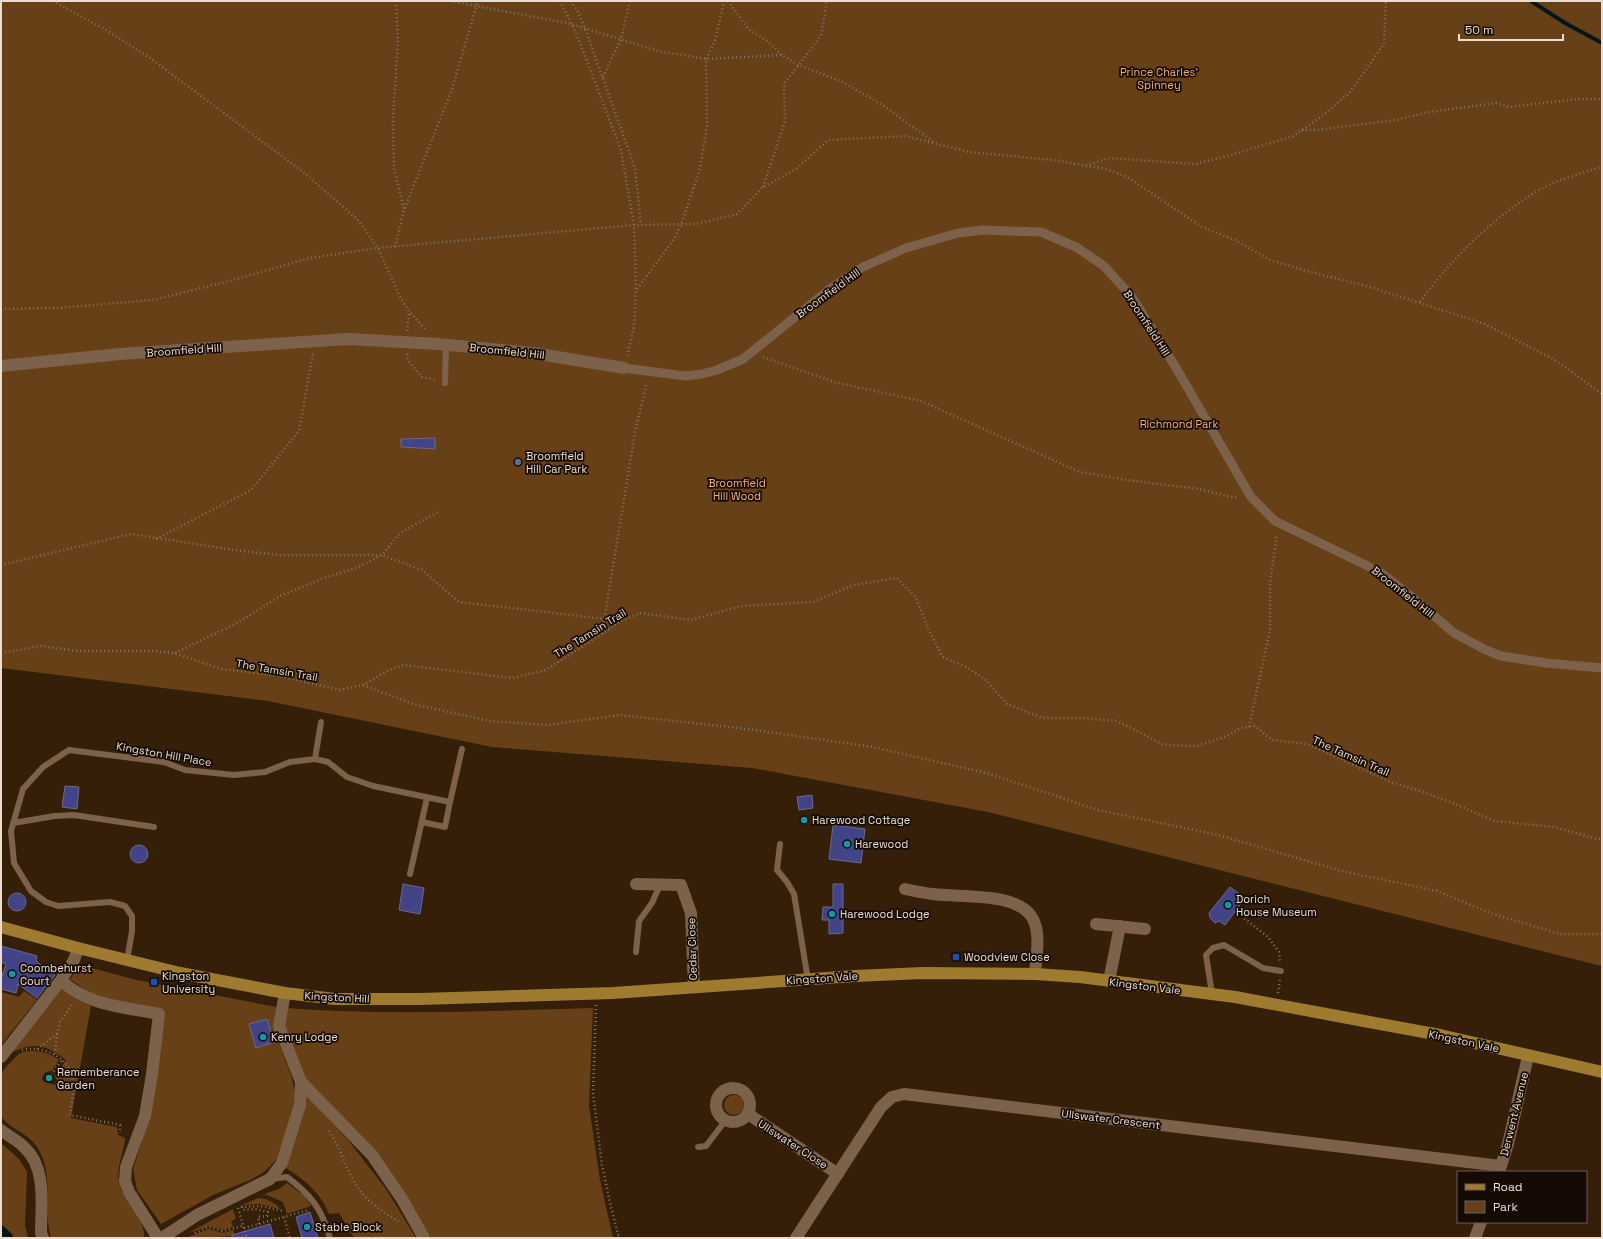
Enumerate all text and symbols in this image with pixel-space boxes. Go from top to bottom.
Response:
scale bar [1459,16,1563,42]
text: 50 m [1465,22,1493,38]
park label: Prince Charles' Spinney [1120,65,1198,92]
street label: Broomfield Hill [793,265,863,321]
street label: Broomfield Hill [1120,287,1174,359]
street label: Broomfield Hill [146,340,222,360]
street label: Broomfield Hill [469,340,545,362]
park label: Richmond Park [1140,417,1218,431]
place label: Broomfield Hill Car Park [526,449,587,476]
marker: Broomfield Hill Car Park [513,457,523,467]
park label: Broomfield Hill Wood [708,476,766,503]
street label: Broomfield Hill [1369,563,1437,621]
street label: The Tamsin Trail [551,605,629,661]
street label: The Tamsin Trail [235,656,319,684]
street label: The Tamsin Trail [1310,733,1392,779]
street label: Kingston Hill Place [115,739,213,769]
place label: Harewood Cottage [812,813,910,827]
marker: Harewood Cottage [799,815,809,825]
place label: Harewood [855,837,908,851]
marker: Harewood [842,839,852,849]
place label: Dorich House Museum [1236,892,1317,919]
marker: Dorich House Museum [1223,900,1233,910]
place label: Harewood Lodge [840,907,930,921]
marker: Harewood Lodge [827,909,837,919]
street label: Cedar Close [684,917,700,981]
place label: Woodview Close [964,950,1050,964]
marker: Woodview Close [951,952,961,962]
place label: Coombehurst Court [20,961,92,988]
marker: Coombehurst Court [7,969,17,979]
place label: Kingston University [162,969,215,996]
street label: Kingston Vale [786,969,858,987]
street label: Kingston Vale [1108,975,1182,997]
marker: Kingston University [149,977,159,987]
street label: Kingston Hill [304,988,370,1006]
street label: Kingston Vale [1427,1027,1501,1055]
place label: Kenry Lodge [271,1030,338,1044]
marker: Kenry Lodge [258,1032,268,1042]
place label: Rememberance Garden [57,1065,140,1092]
street label: Derwent Avenue [1497,1070,1531,1158]
marker: Rememberance Garden [44,1073,54,1083]
street label: Ullswater Crescent [1061,1106,1161,1132]
street label: Ullswater Close [756,1116,830,1172]
legend [1457,1171,1587,1223]
text: Road [1493,1179,1522,1195]
text: Park [1493,1199,1518,1215]
place label: Stable Block [315,1220,382,1234]
marker: Stable Block [302,1222,312,1232]

